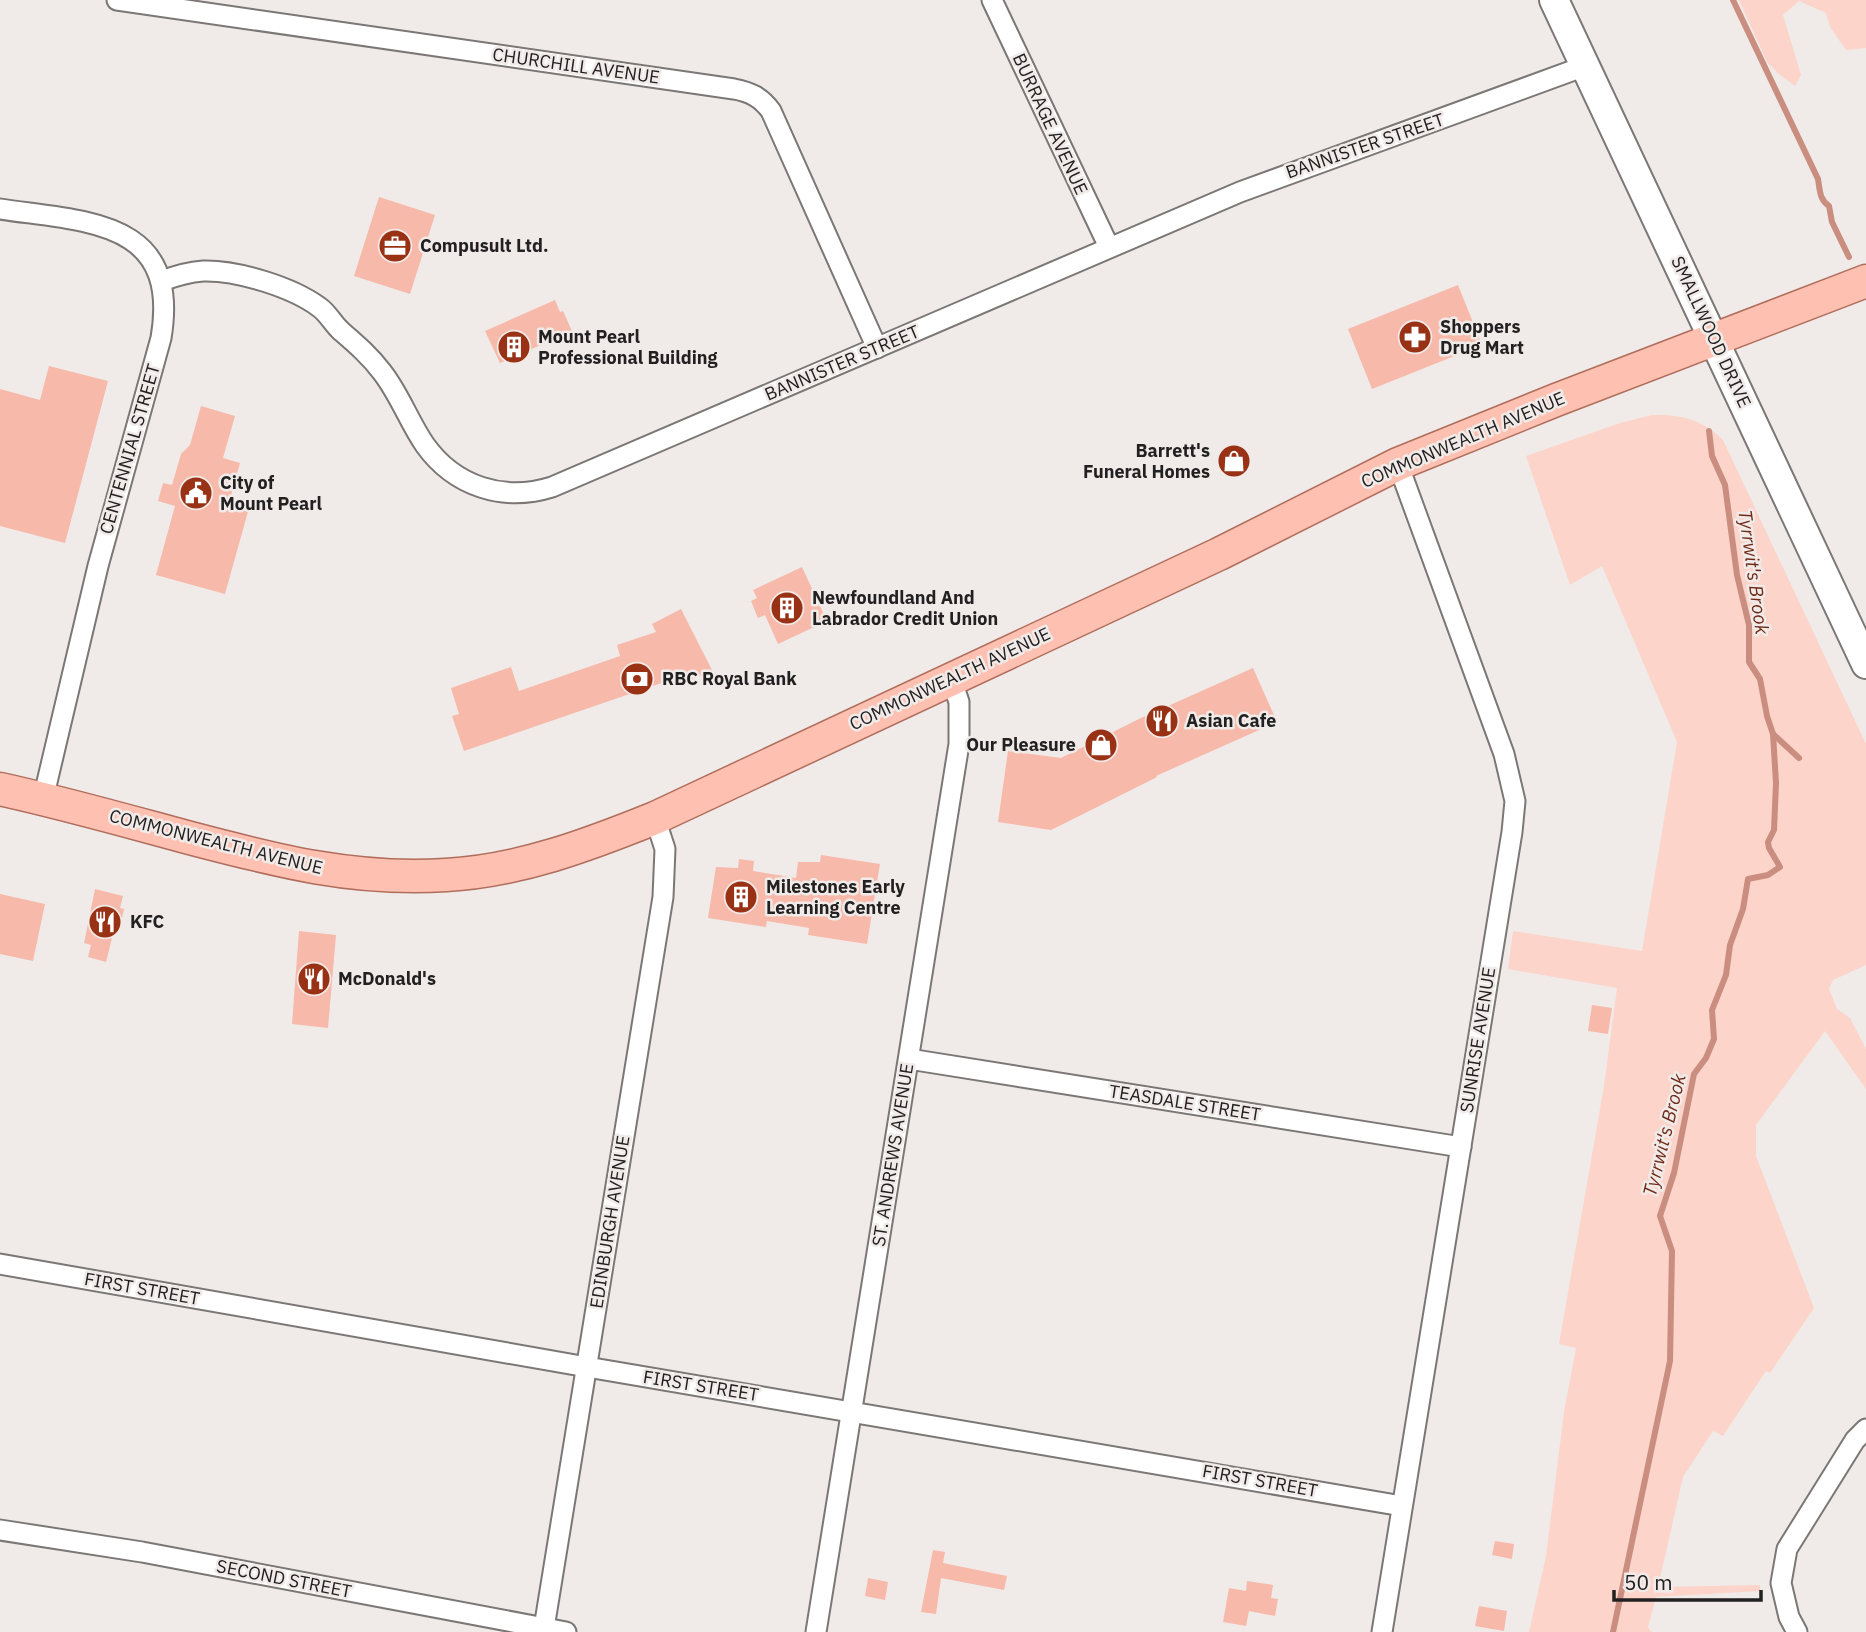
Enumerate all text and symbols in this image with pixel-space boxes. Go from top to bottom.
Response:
street label: CHURCHILL AVENUE [491,42,661,89]
street label: BURRAGE AVENUE [1008,50,1093,198]
street label: BANNISTER STREET [1283,108,1447,183]
office icon: Compusult Ltd. [376,227,414,265]
place label: Compusult Ltd. [420,234,548,257]
street label: SMALLWOOD DRIVE [1666,252,1757,411]
place label: Shoppers Drug Mart [1440,315,1524,359]
pharmacy icon: Shoppers Drug Mart [1396,318,1434,356]
street label: BANNISTER STREET [761,320,923,406]
place label: Mount Pearl Professional Building [538,325,718,369]
building icon: Mount Pearl Professional Building [495,328,533,366]
street label: CENTENNIAL STREET [94,361,165,537]
street label: COMMONWEALTH AVENUE [1357,386,1568,493]
place label: Barrett's Funeral Homes [1083,439,1210,483]
shop icon: Barrett's Funeral Homes [1215,442,1253,480]
place label: City of Mount Pearl [220,471,323,515]
public building icon: City of Mount Pearl [177,474,215,512]
water label: Tyrrwit's Brook [1733,508,1775,637]
place label: Newfoundland And Labrador Credit Union [812,586,998,630]
building icon: Newfoundland And Labrador Credit Union [768,589,806,627]
street label: COMMONWEALTH AVENUE [846,622,1054,735]
bank icon: RBC Royal Bank [618,660,656,698]
place label: RBC Royal Bank [662,667,797,690]
restaurant icon: Asian Cafe [1143,702,1181,740]
place label: Asian Cafe [1186,709,1276,732]
shop icon: Our Pleasure [1082,726,1120,764]
place label: Our Pleasure [966,733,1076,756]
street label: COMMONWEALTH AVENUE [107,804,325,879]
place label: Milestones Early Learning Centre [766,875,905,919]
building icon: Milestones Early Learning Centre [722,878,760,916]
restaurant icon: KFC [86,903,124,941]
place label: KFC [130,910,165,933]
restaurant icon: McDonald's [295,960,333,998]
street label: SUNRISE AVENUE [1455,966,1500,1114]
place label: McDonald's [338,967,436,990]
street label: ST. ANDREWS AVENUE [867,1062,918,1248]
water label: Tyrrwit's Brook [1637,1070,1691,1199]
street label: TEASDALE STREET [1108,1079,1263,1126]
street label: EDINBURGH AVENUE [584,1134,635,1310]
street label: FIRST STREET [83,1267,202,1310]
street label: FIRST STREET [642,1365,761,1406]
street label: FIRST STREET [1201,1459,1320,1502]
street label: SECOND STREET [215,1554,354,1603]
scale bar [1614,1558,1761,1602]
text: 50 m [1624,1568,1673,1596]

